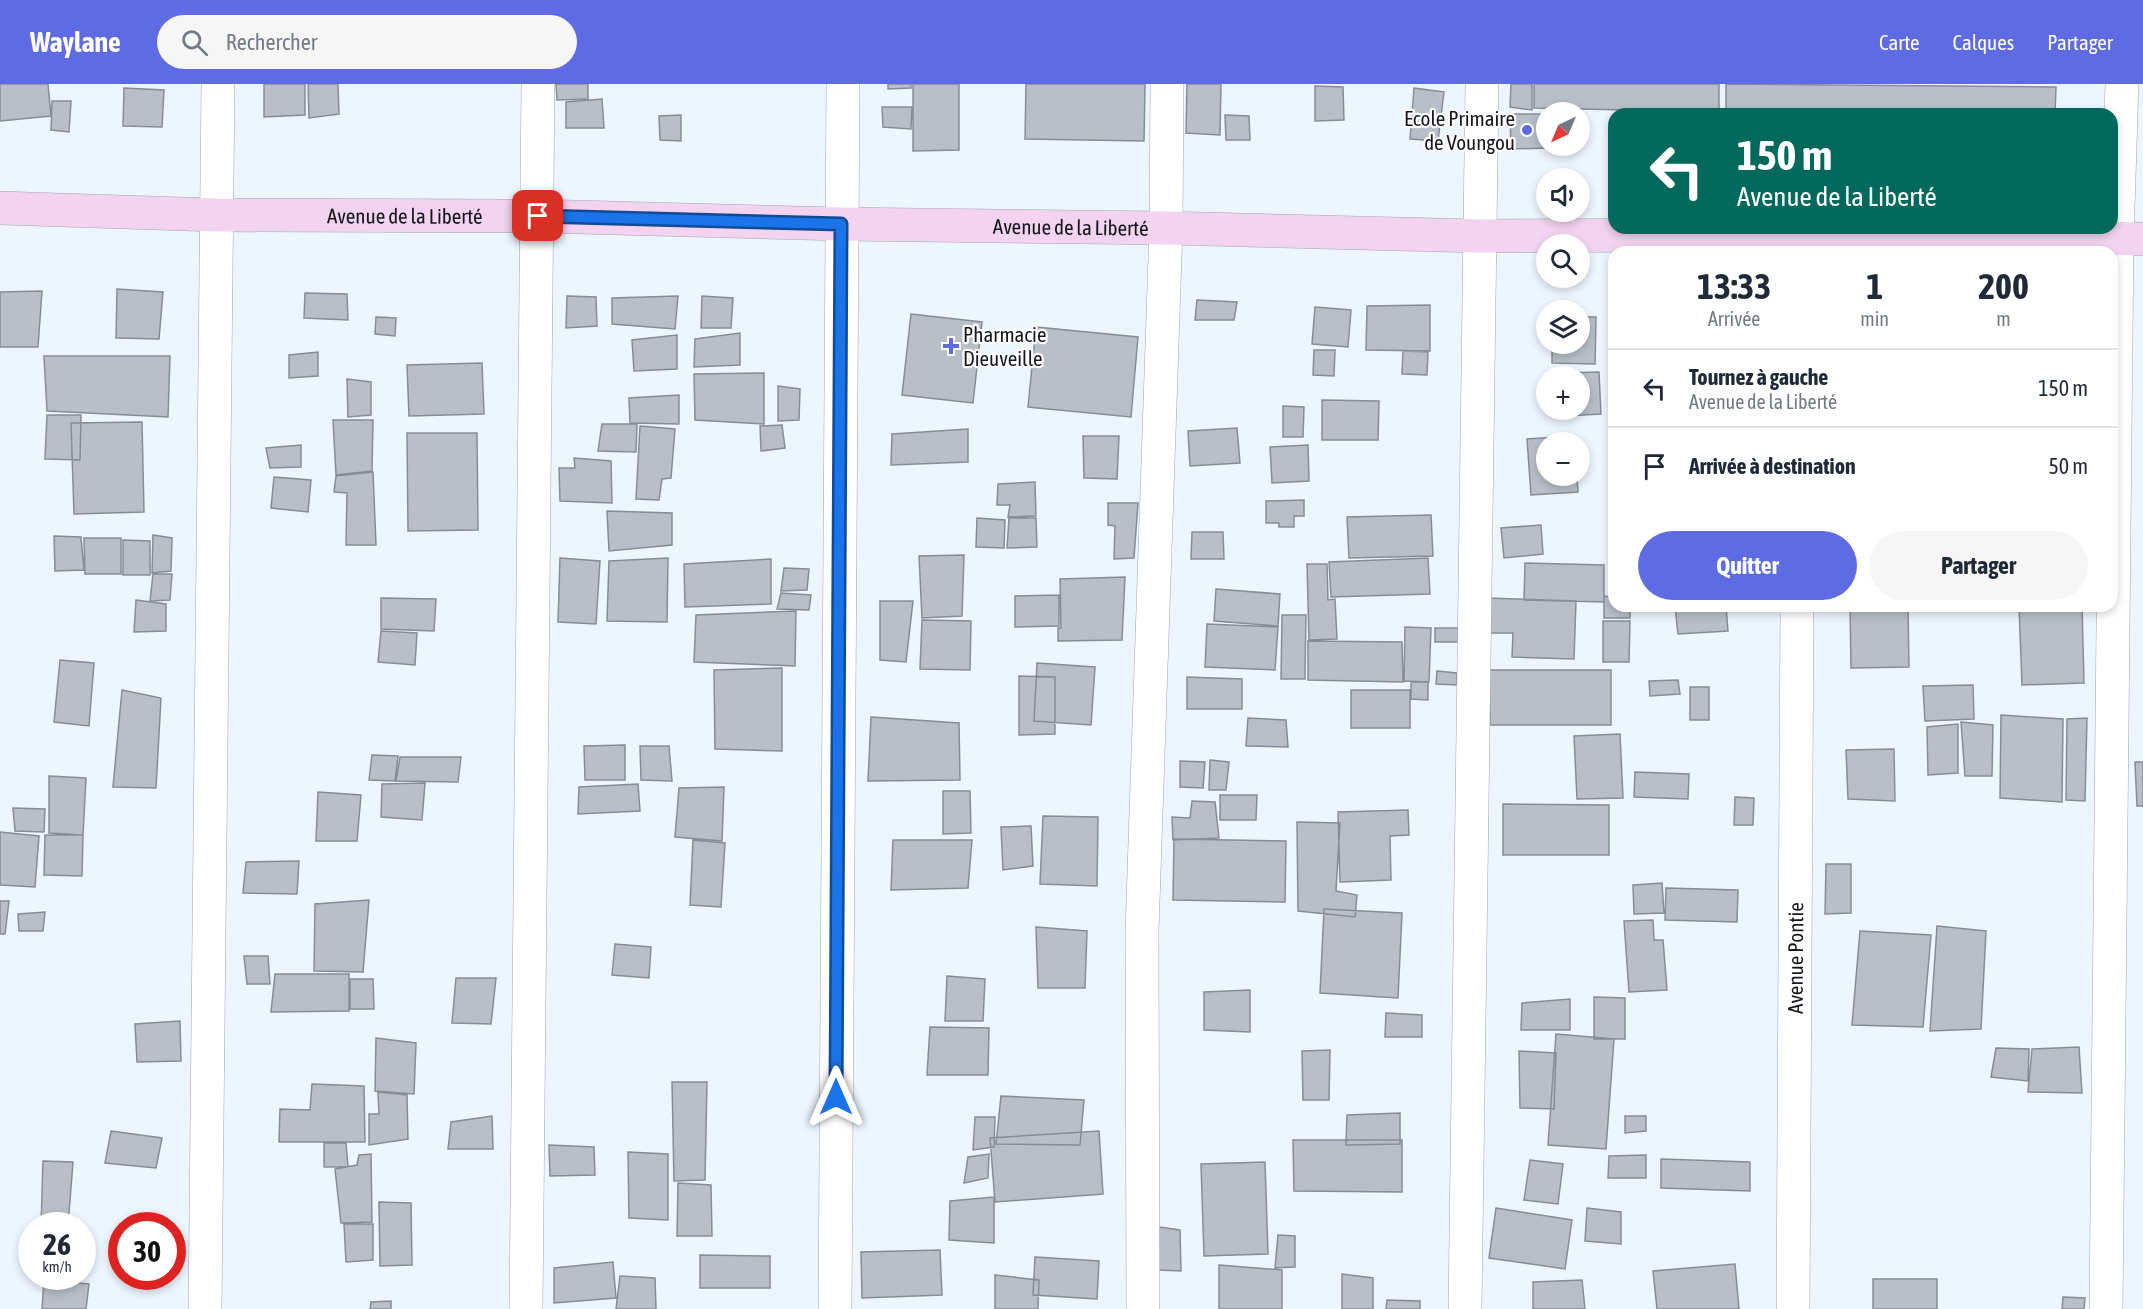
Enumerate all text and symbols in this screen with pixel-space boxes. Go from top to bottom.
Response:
search box [157,15,577,69]
text: Waylane [30,26,121,58]
icon: search [178,26,211,59]
text: Rechercher [226,29,317,55]
text: Carte [1879,30,1920,54]
text: Calques [1953,30,2014,54]
text: Partager [2047,30,2113,54]
north arrow [1536,102,1590,156]
map controls [1536,102,1590,486]
place label: Ecole Primaire de Voungou [1404,106,1515,154]
marker: Ecole Primaire de Voungou [1520,123,1534,137]
text: 150 m [1737,131,1832,179]
icon: left [1638,132,1716,210]
button: sound [1536,168,1590,222]
text: Avenue de la Liberté [1737,181,1937,212]
pin [512,190,563,241]
icon: arrive [521,199,554,232]
street label: Avenue de la Liberté [327,203,483,228]
street label: Avenue de la Liberté [993,214,1149,240]
button: search [1536,234,1590,288]
text: 13:33 [1697,265,1771,307]
text: 1 [1866,265,1883,307]
text: 200 [1978,265,2029,307]
button: layers [1536,300,1590,354]
text: Arrivée [1708,307,1760,330]
text: min [1860,307,1889,330]
text: m [1996,307,2011,330]
place label: Pharmacie Dieuveille [963,322,1046,370]
marker: Pharmacie Dieuveille [944,339,958,353]
text: Tournez à gauche [1689,364,1828,390]
button: + [1536,366,1590,420]
icon: left [1638,372,1671,405]
text: 150 m [2038,375,2088,401]
text: Avenue de la Liberté [1689,390,1837,413]
button: − [1536,432,1590,486]
icon: arrive [1638,450,1671,483]
text: Arrivée à destination [1689,453,1856,479]
text: 50 m [2048,453,2088,479]
button: Quitter [1638,531,1857,600]
button: Partager [1869,531,2088,600]
street label: Avenue Pontie [1783,902,1807,1014]
position arrow [804,1065,868,1129]
speed limit sign: 30 [108,1212,186,1290]
text: 26 [43,1227,71,1261]
text: km/h [42,1258,72,1275]

